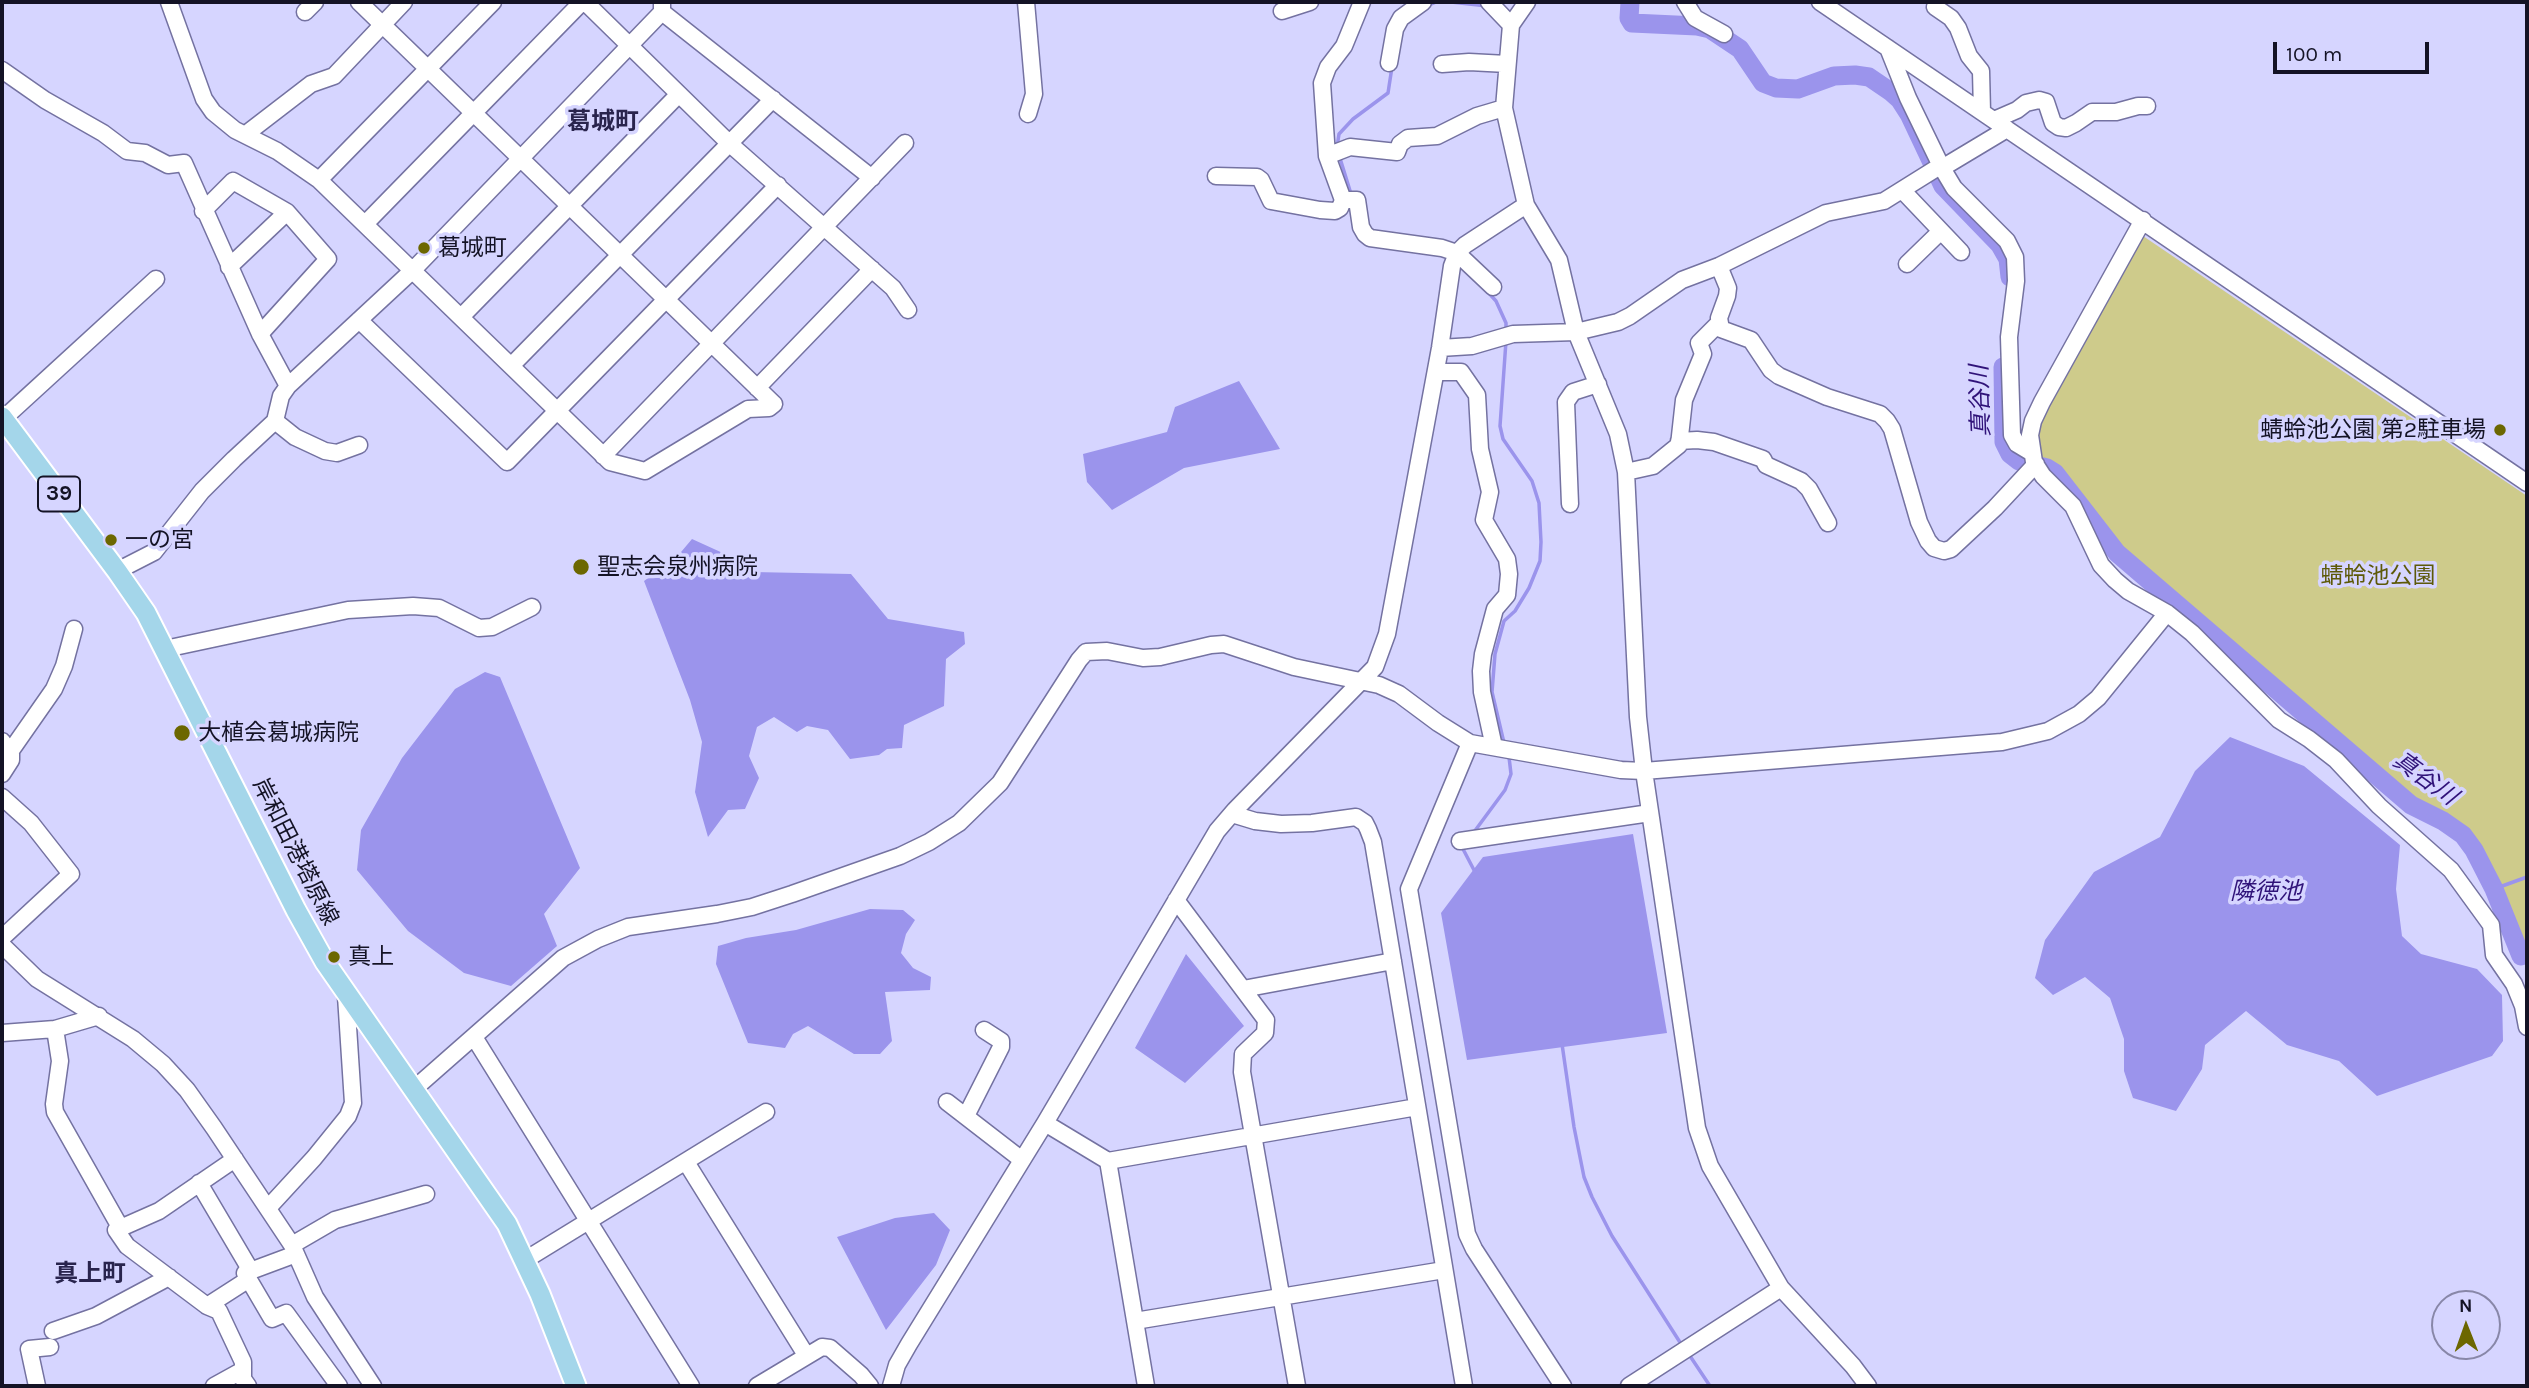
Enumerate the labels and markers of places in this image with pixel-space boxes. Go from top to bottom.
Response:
place label: 葛城町 [438,234,507,262]
marker: 葛城町 [416,240,432,256]
place label: 蜻蛉池公園 第2駐車場 [2260,416,2486,444]
marker: 蜻蛉池公園 第2駐車場 [2492,422,2508,438]
place label: 一の宮 [125,526,194,554]
marker: 一の宮 [103,532,119,548]
place label: 聖志会泉州病院 [597,553,758,581]
marker: 聖志会泉州病院 [571,557,591,577]
place label: 大植会葛城病院 [198,719,359,747]
marker: 大植会葛城病院 [172,723,192,743]
place label: 真上 [348,943,394,971]
marker: 真上 [326,949,342,965]

